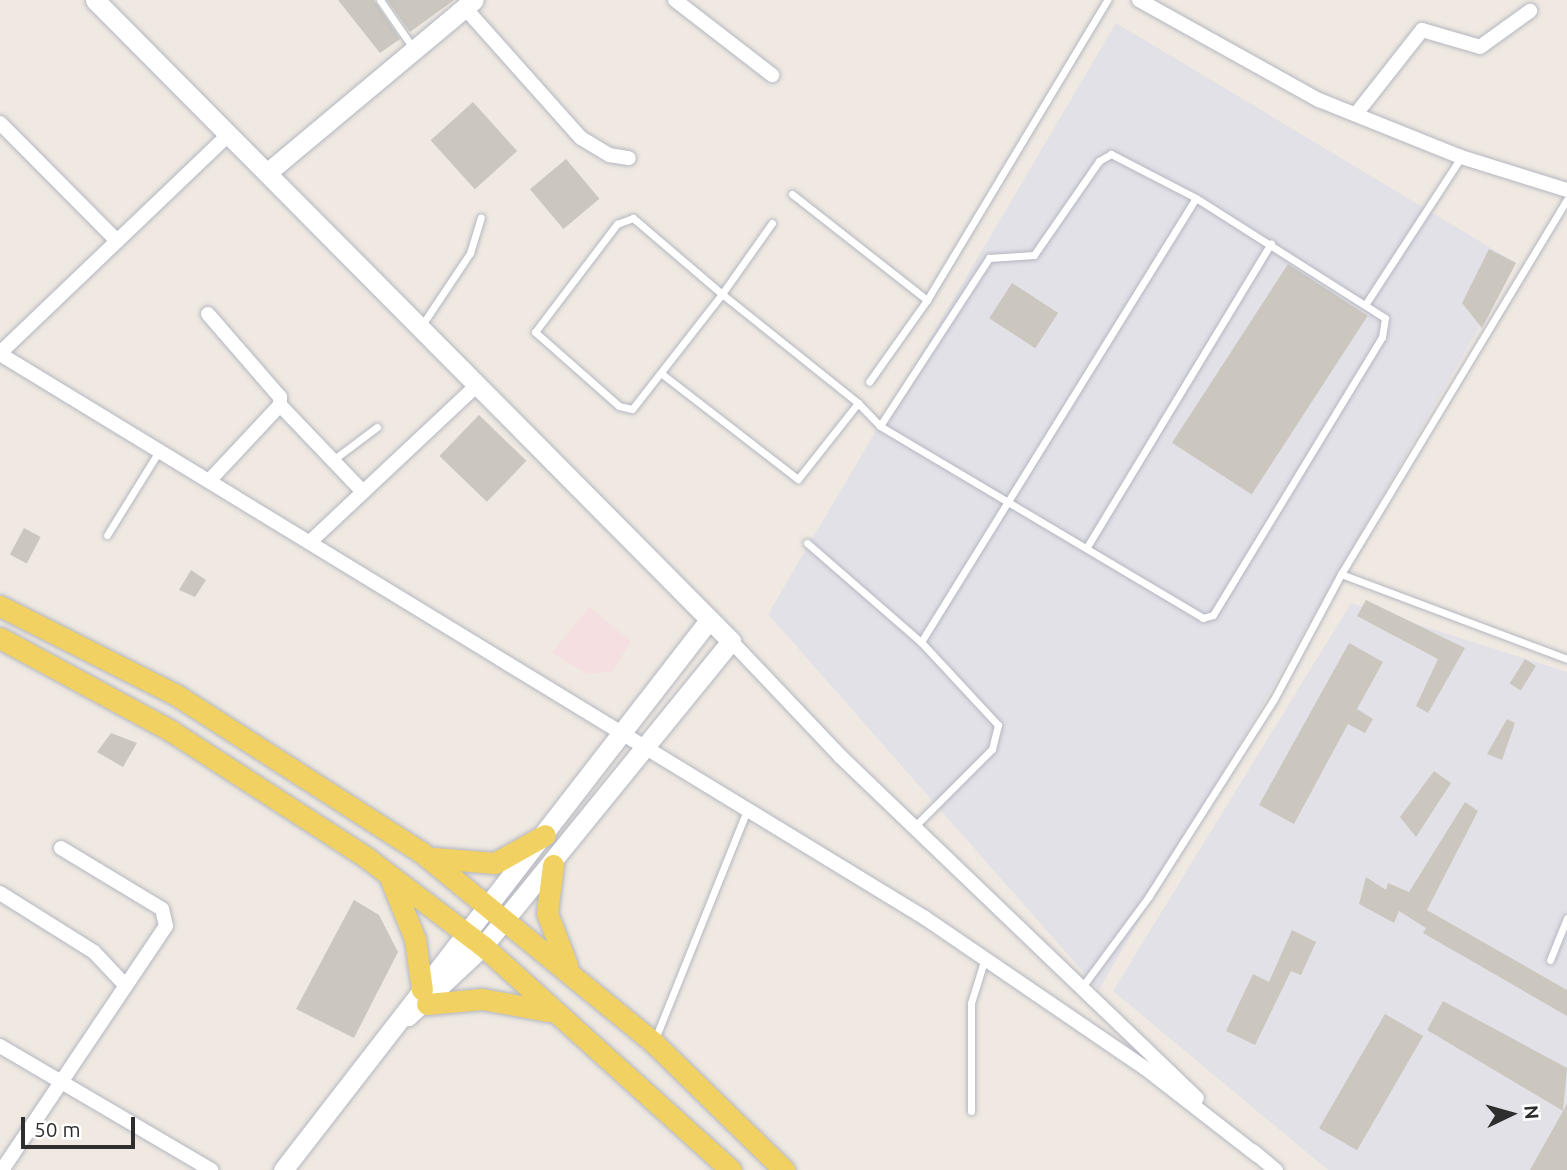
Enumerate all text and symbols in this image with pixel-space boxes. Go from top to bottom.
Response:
north arrow [1476,1079,1546,1149]
scale bar [24,1104,138,1148]
text: N [1520,1104,1543,1120]
text: 50 m [34,1117,81,1141]

